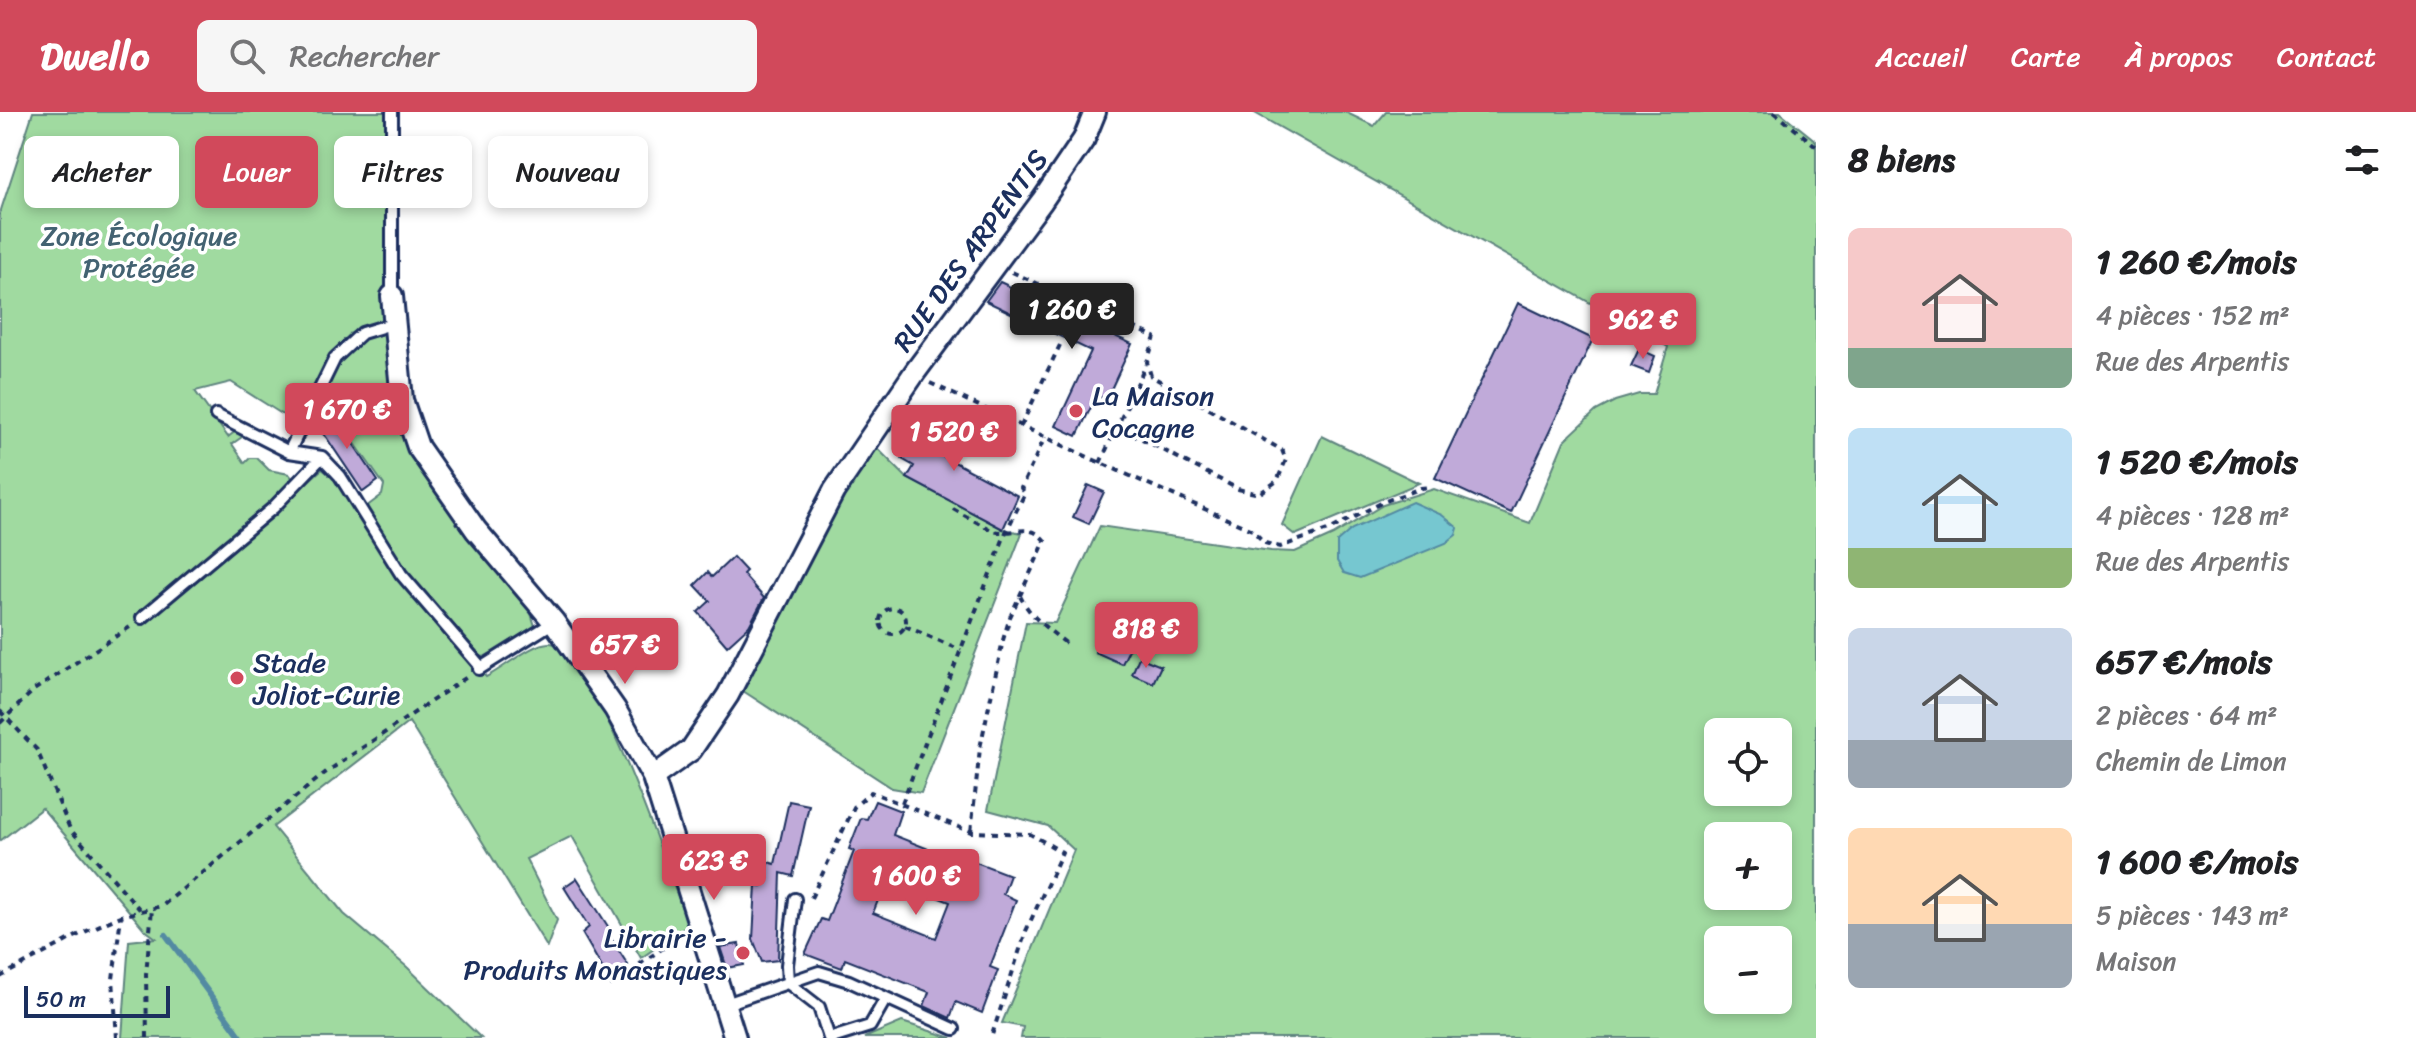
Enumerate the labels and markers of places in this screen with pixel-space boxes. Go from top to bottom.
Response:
pin: 1 260 € [998,283,1146,351]
pin: 962 € [1587,293,1699,361]
place label: La Maison Cocagne [1092,371,1214,452]
pin: 1 670 € [273,383,421,451]
marker: La Maison Cocagne [1067,402,1085,420]
pin: 1 520 € [880,405,1028,473]
pin: 818 € [1090,602,1202,670]
pin: 657 € [569,618,681,686]
place label: Stade Joliot-Curie [252,638,400,719]
marker: Stade Joliot-Curie [228,669,246,687]
pin: 623 € [658,834,770,902]
pin: 1 600 € [842,849,990,917]
place label: Librairie - Produits Monastiques [463,913,728,994]
marker: Librairie - Produits Monastiques [734,944,752,962]

